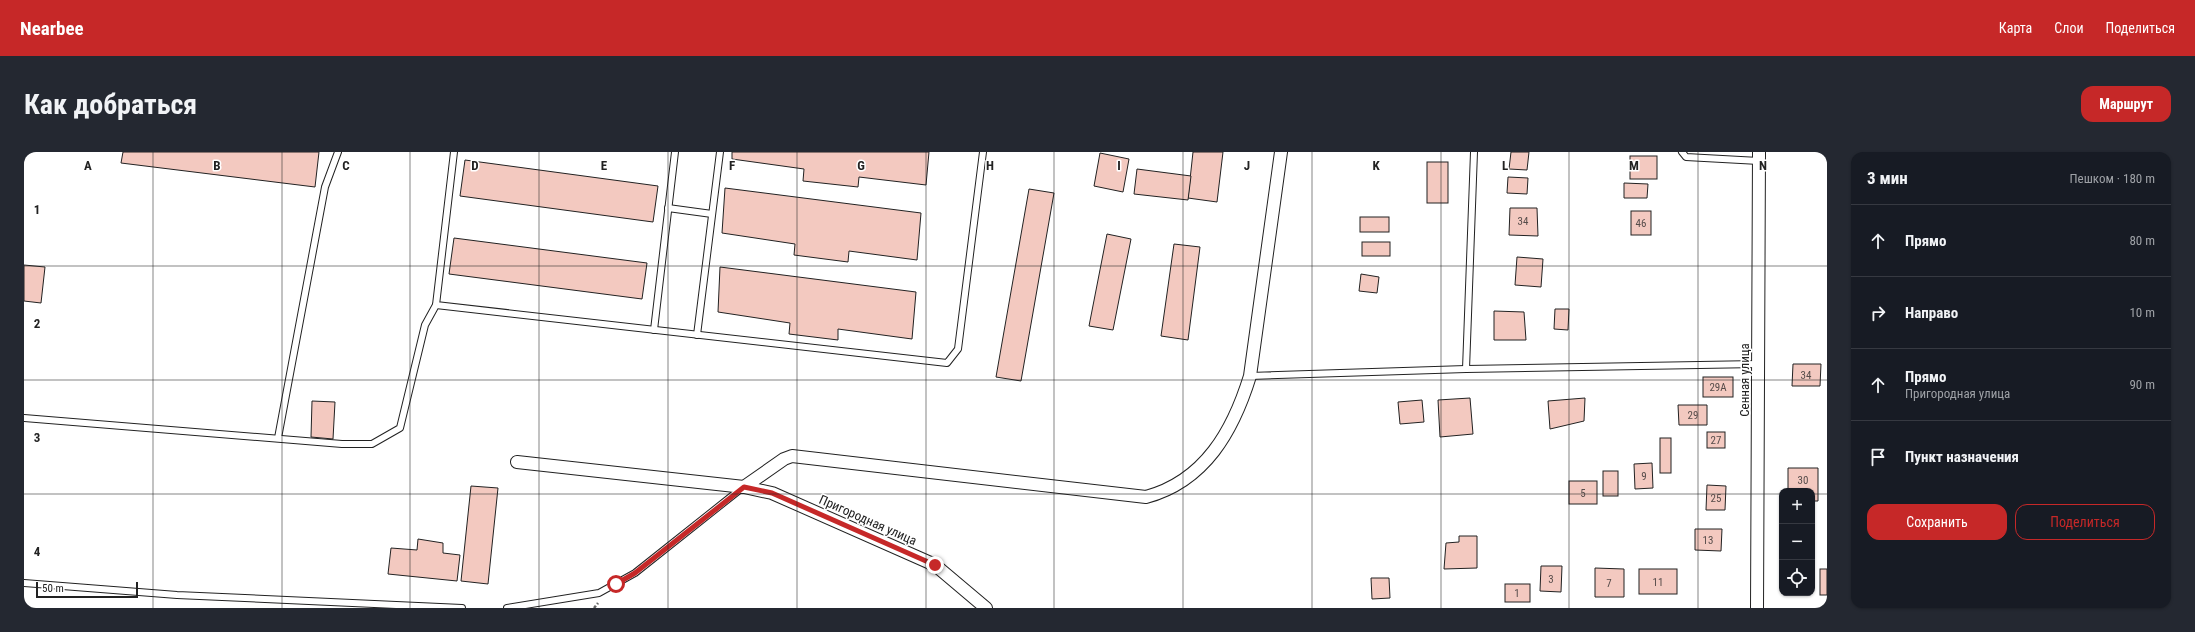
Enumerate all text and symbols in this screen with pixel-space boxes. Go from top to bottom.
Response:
text: Nearbee [20,17,84,40]
text: Карта [1999,20,2032,36]
text: Слои [2054,20,2084,36]
text: Поделиться [2106,20,2175,36]
button: Маршрут [2081,86,2171,122]
text: Как добраться [24,88,197,121]
text: A [84,158,92,173]
text: B [213,158,221,173]
text: C [342,158,350,173]
text: D [471,158,479,173]
text: E [601,158,608,173]
text: F [729,158,735,173]
text: G [857,158,865,173]
text: H [986,158,994,173]
text: I [1117,158,1121,173]
text: J [1244,158,1250,173]
text: K [1372,158,1380,173]
text: L [1502,158,1508,173]
text: M [1629,158,1639,173]
text: N [1759,158,1767,173]
text: 3 мин [1867,168,1908,188]
text: Пешком · 180 m [2069,171,2155,186]
text: 1 [34,202,40,217]
house number: 34 [1518,215,1529,228]
house number: 46 [1636,217,1646,230]
icon: ahead [1867,230,1889,252]
text: Прямо [1905,232,1946,250]
text: 80 m [2129,233,2155,248]
icon: right [1867,302,1889,324]
text: Направо [1905,304,1958,322]
text: 10 m [2129,305,2155,320]
text: 2 [34,316,41,331]
street label: Сенная улица [1737,343,1752,417]
text: Прямо [1905,368,1946,386]
house number: 34 [1801,369,1812,382]
icon: ahead [1867,374,1889,396]
text: 90 m [2129,377,2155,392]
house number: 29А [1709,381,1727,394]
text: Пригородная улица [1905,386,2010,401]
house number: 29 [1688,409,1698,422]
text: 3 [34,430,40,445]
house number: 27 [1711,434,1721,447]
icon: arrive [1867,446,1889,468]
text: Пункт назначения [1905,448,2019,466]
house number: 9 [1641,470,1647,483]
house number: 30 [1798,474,1808,487]
house number: 5 [1580,487,1586,500]
map controls [1779,488,1815,596]
button: + [1779,488,1815,524]
street label: Пригородная улица [817,492,919,548]
house number: 25 [1711,492,1721,505]
button: Сохранить [1867,504,2007,540]
button: Поделиться [2015,504,2155,540]
button: − [1779,524,1815,560]
house number: 13 [1703,534,1713,547]
text: 4 [34,544,41,559]
route end [926,556,944,574]
button: locate [1779,560,1815,596]
house number: 3 [1548,573,1554,586]
route start [607,575,625,593]
house number: 11 [1653,576,1663,589]
house number: 7 [1606,577,1612,590]
scale bar [36,580,138,599]
text: 50 m [42,582,64,595]
house number: 1 [1514,587,1520,600]

